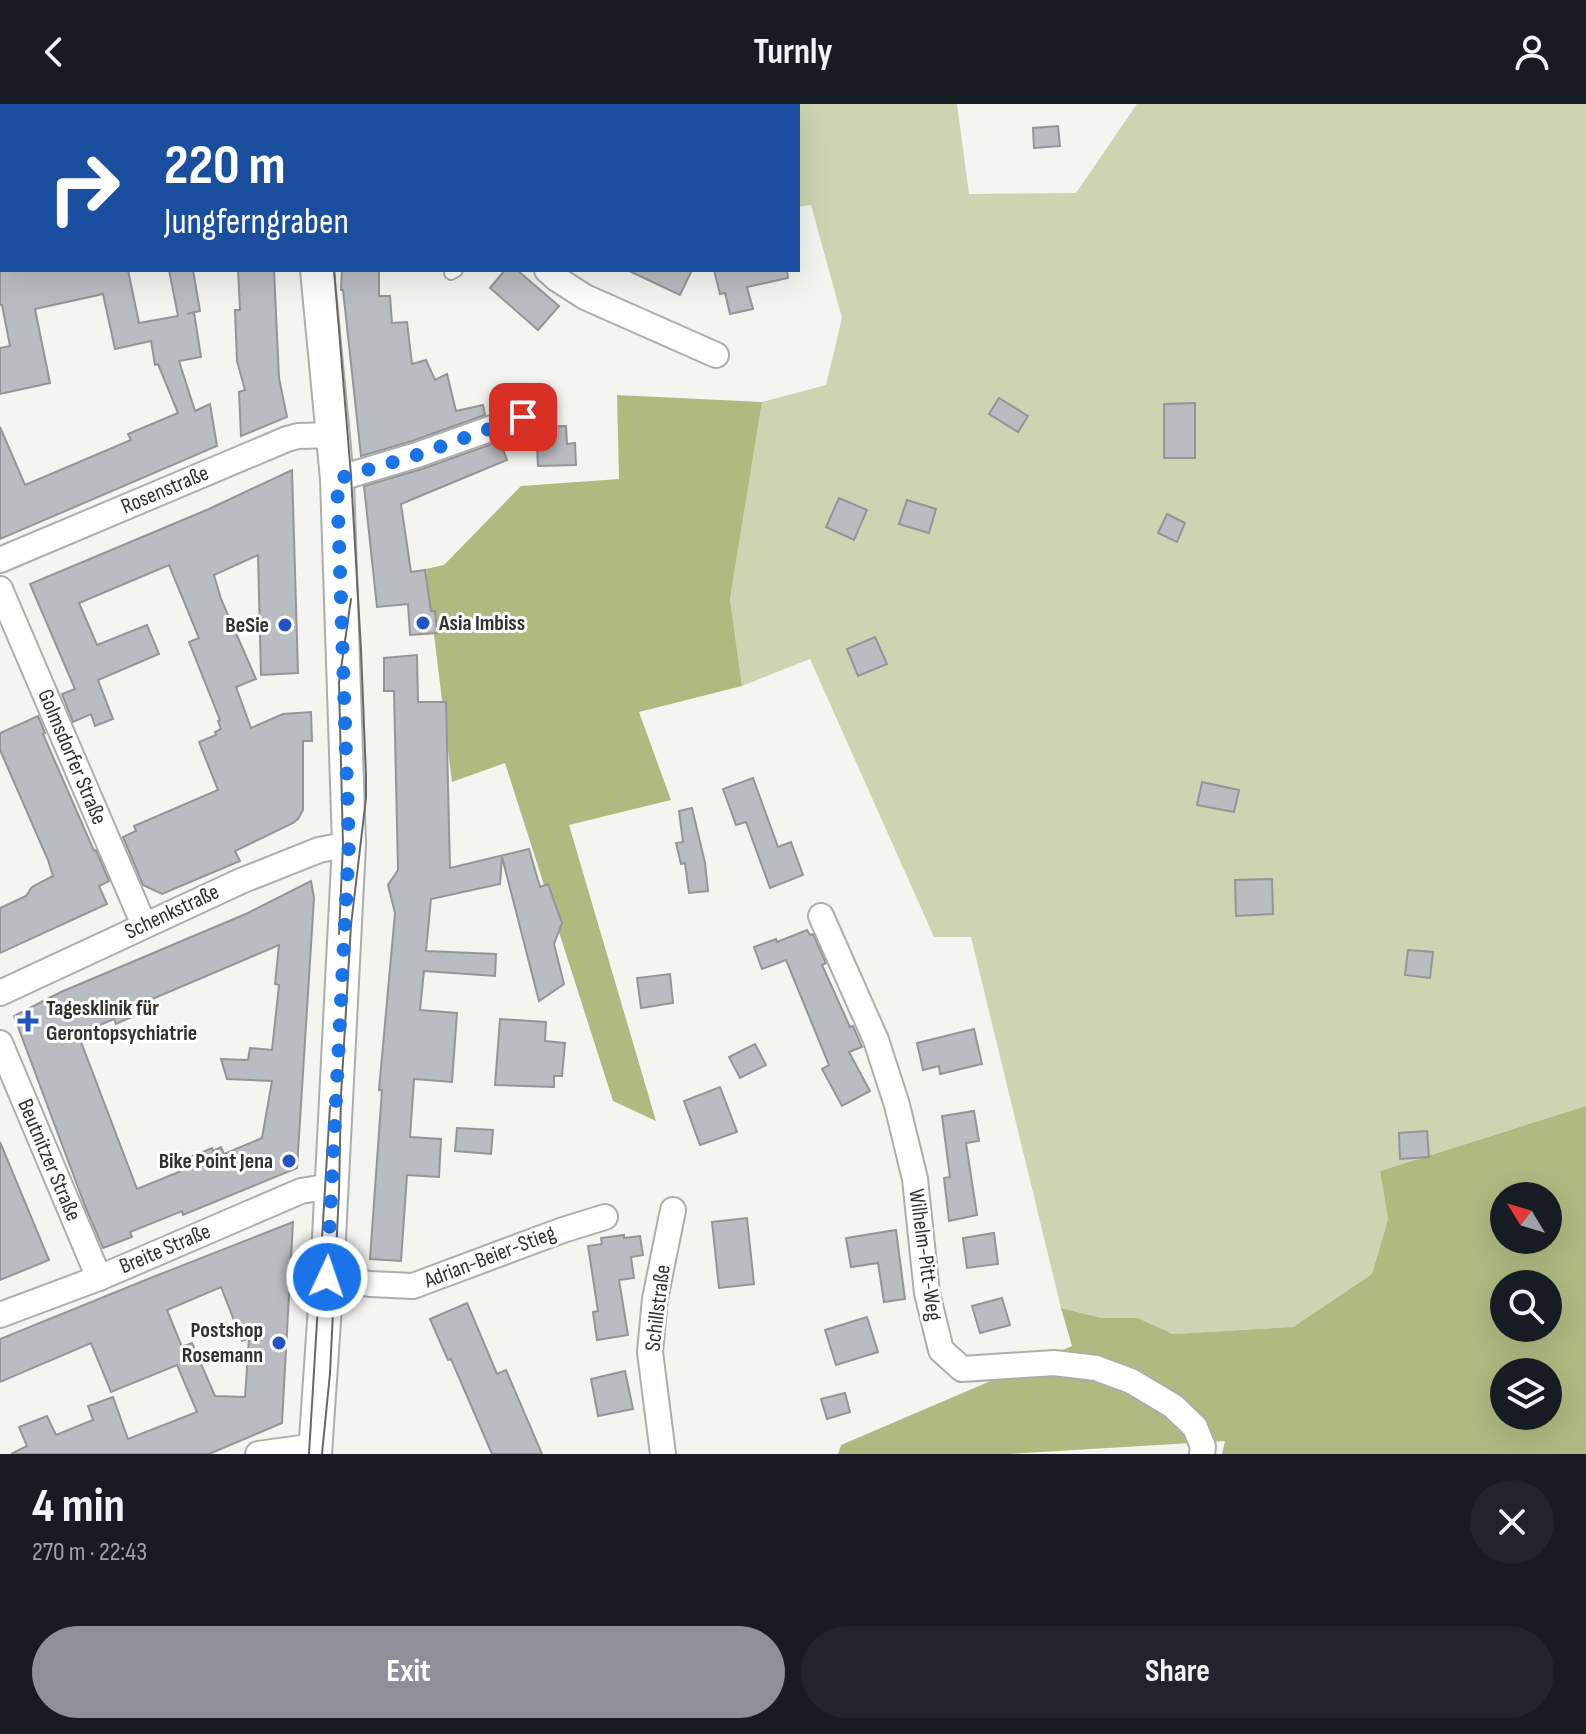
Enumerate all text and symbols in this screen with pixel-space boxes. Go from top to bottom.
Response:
icon: back [32,30,76,74]
icon: person [1510,30,1554,74]
text: Turnly [754,31,832,74]
text: 220 m [164,133,286,200]
icon: right [32,136,136,240]
text: Jungferngraben [164,201,349,244]
pin [489,383,557,451]
icon: arrive [501,395,545,439]
street label: Rosenstraße [117,460,213,520]
place label: Asia Imbiss [438,610,525,637]
place label: BeSie [225,612,269,639]
marker: Asia Imbiss [414,614,432,632]
marker: BeSie [276,616,294,634]
street label: Golmsdorfer Straße [31,685,113,829]
street label: Schenkstraße [120,878,224,946]
place label: Tagesklinik für Gerontopsychiatrie [46,995,197,1047]
marker: Tagesklinik für Gerontopsychiatrie [17,1010,39,1032]
street label: Beutnitzer Straße [11,1095,87,1225]
place label: Bike Point Jena [159,1148,273,1175]
marker: Bike Point Jena [280,1152,298,1170]
north arrow [1490,1182,1562,1254]
map controls [1490,1182,1562,1430]
street label: Wilhelm-Pitt-Weg [902,1187,948,1323]
street label: Breite Straße [115,1218,215,1280]
street label: Adrian-Beier-Stieg [420,1220,560,1295]
position arrow [285,1235,369,1319]
street label: Schillstraße [639,1263,677,1353]
button: search [1490,1270,1562,1342]
place label: Postshop Rosemann [182,1317,263,1369]
marker: Postshop Rosemann [270,1334,288,1352]
button: layers [1490,1358,1562,1430]
text: 4 min [32,1478,125,1535]
button: close [1470,1480,1554,1564]
text: 270 m · 22:43 [32,1537,147,1568]
button: Exit [32,1626,785,1718]
button: Share [801,1626,1554,1718]

